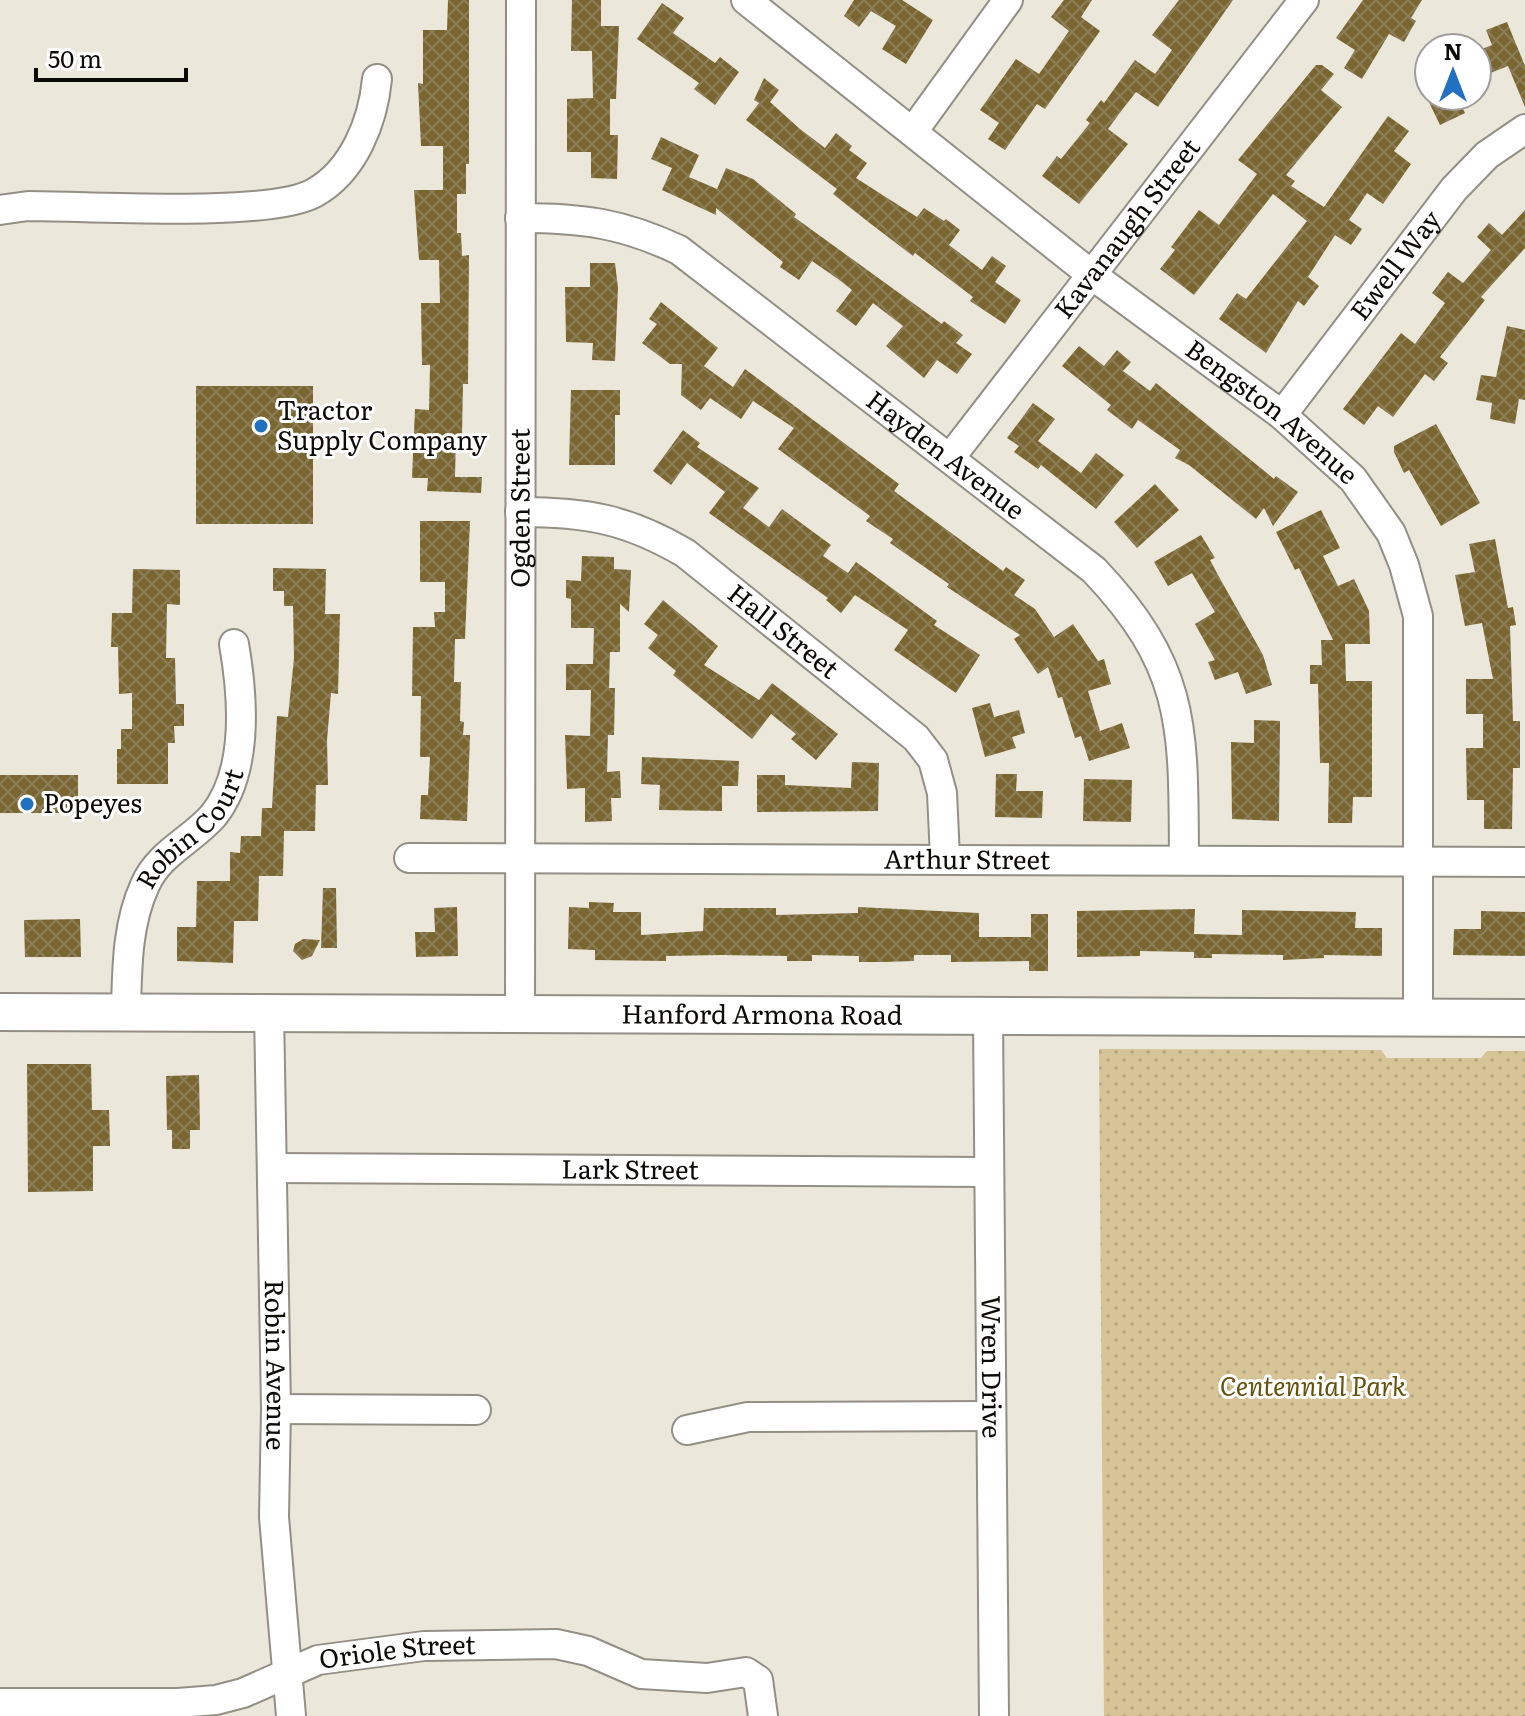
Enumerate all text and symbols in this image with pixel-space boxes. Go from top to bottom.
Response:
scale bar [36,32,186,82]
north arrow [1413,32,1493,112]
text: N [1444,34,1462,67]
text: 50 m [48,40,102,75]
street label: Kavanaugh Street [1043,128,1208,326]
street label: Ewell Way [1339,201,1449,327]
street label: Bengston Avenue [1178,328,1368,492]
street label: Hayden Avenue [859,379,1034,527]
place label: Tractor Supply Company [277,389,487,458]
marker: Tractor Supply Company [252,417,270,435]
street label: Ogden Street [498,428,538,588]
street label: Hall Street [720,573,849,687]
street label: Robin Court [124,763,252,895]
place label: Popeyes [43,782,142,821]
marker: Popeyes [18,795,36,813]
street label: Arthur Street [884,838,1051,877]
street label: Hanford Armona Road [621,992,903,1033]
street label: Lark Street [561,1148,699,1187]
street label: Robin Avenue [257,1279,298,1451]
street label: Wren Drive [973,1295,1014,1439]
park label: Centennial Park [1220,1365,1407,1404]
street label: Oriole Street [317,1623,476,1677]

